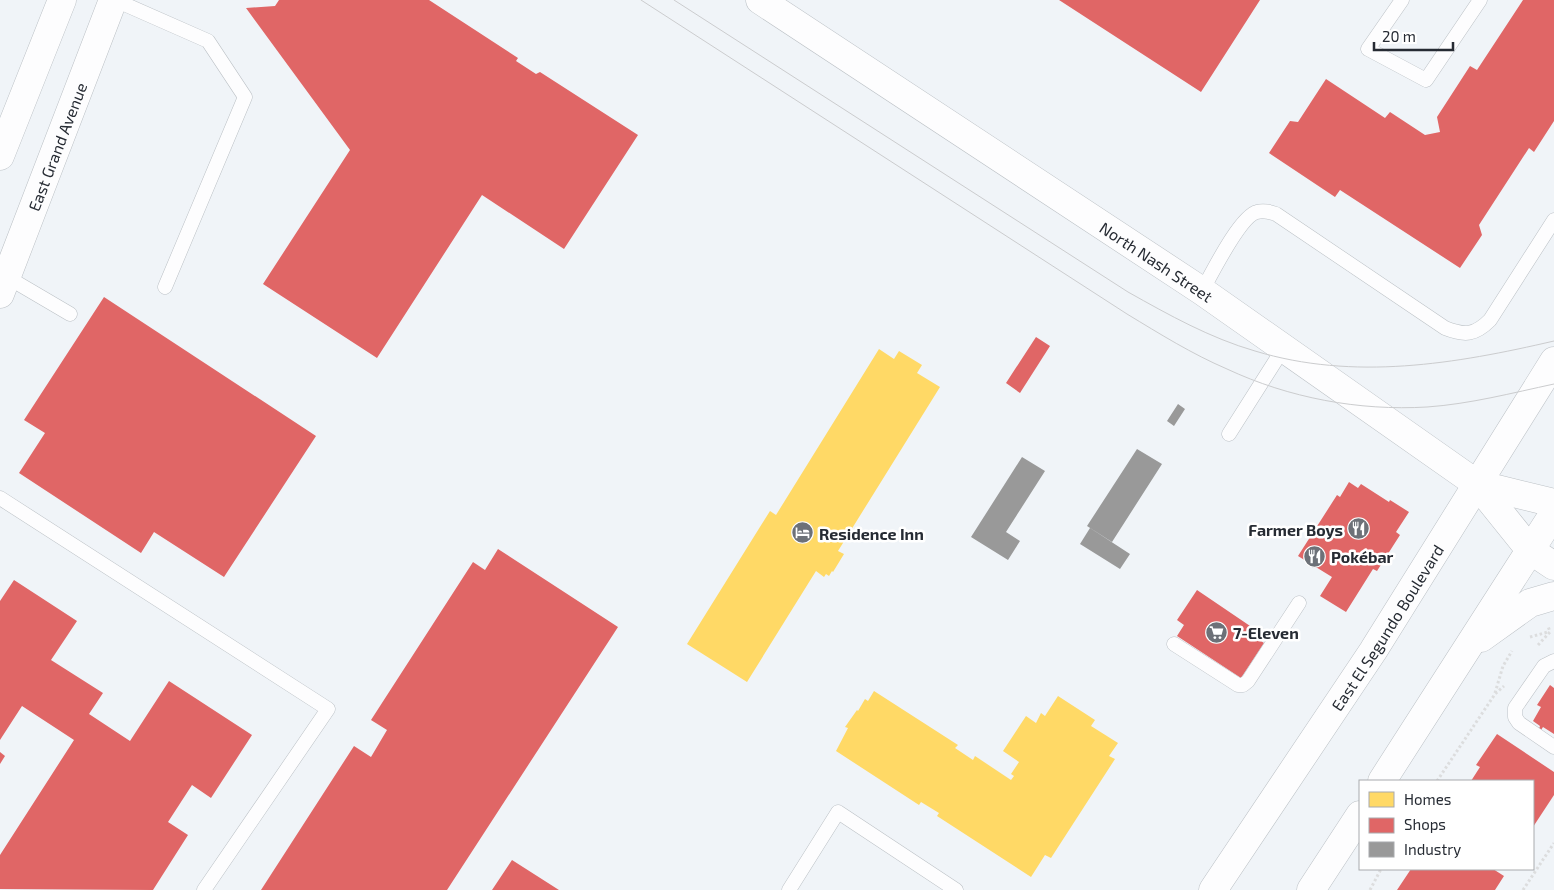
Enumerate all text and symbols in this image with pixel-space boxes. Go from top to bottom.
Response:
scale bar [1374,20,1453,52]
text: 20 m [1382,27,1416,45]
street label: East Grand Avenue [23,80,90,213]
street label: North Nash Street [1097,217,1217,305]
restaurant icon: Farmer Boys [1347,517,1371,541]
place label: Farmer Boys [1248,520,1343,540]
hotel icon: Residence Inn [791,521,815,545]
place label: Residence Inn [819,524,924,543]
street label: East El Segundo Boulevard [1327,541,1447,714]
restaurant icon: Pokébar [1303,544,1327,568]
place label: Pokébar [1331,547,1394,566]
supermarket icon: 7-Eleven [1205,620,1229,644]
place label: 7-Eleven [1233,623,1299,642]
legend [1359,780,1534,870]
text: Homes [1404,790,1451,808]
text: Shops [1404,815,1446,833]
text: Industry [1404,840,1461,858]

